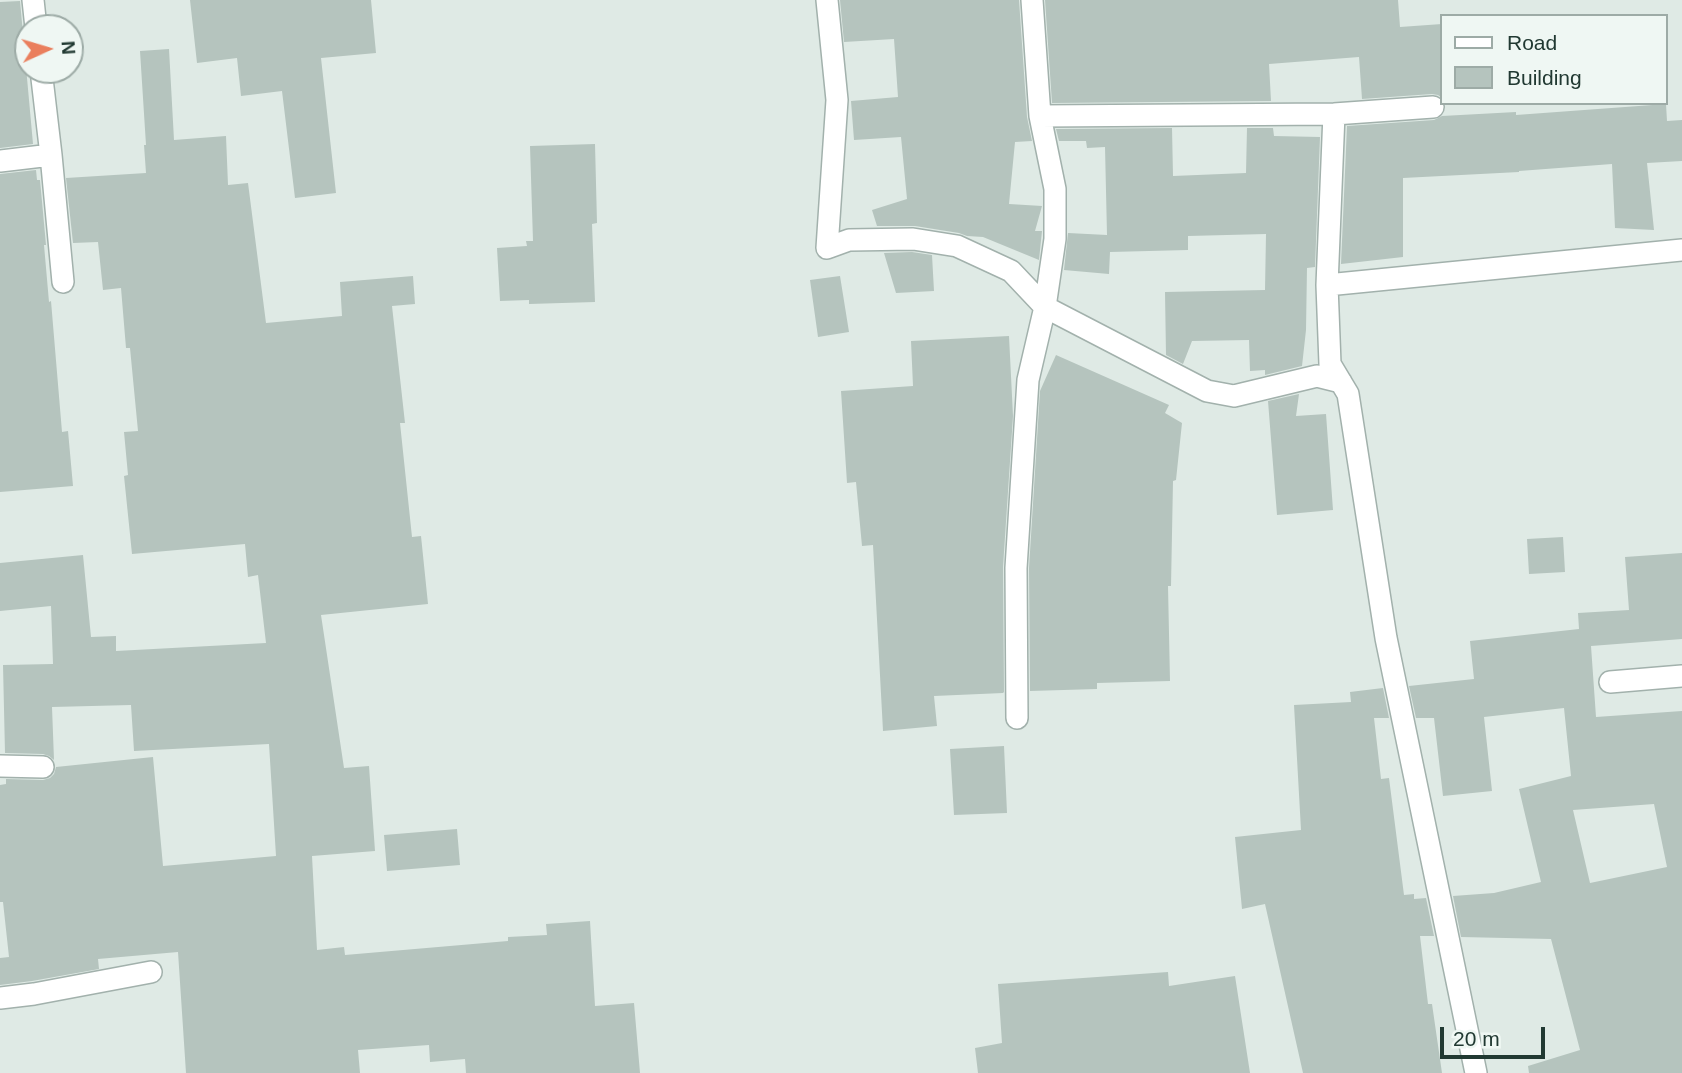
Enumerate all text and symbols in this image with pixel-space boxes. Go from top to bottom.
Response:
north arrow [14,14,84,84]
legend [1440,14,1668,105]
text: Road [1507,31,1557,54]
text: N [57,40,79,55]
text: Building [1507,66,1582,89]
scale bar [1444,1014,1549,1058]
text: 20 m [1453,1027,1500,1050]

